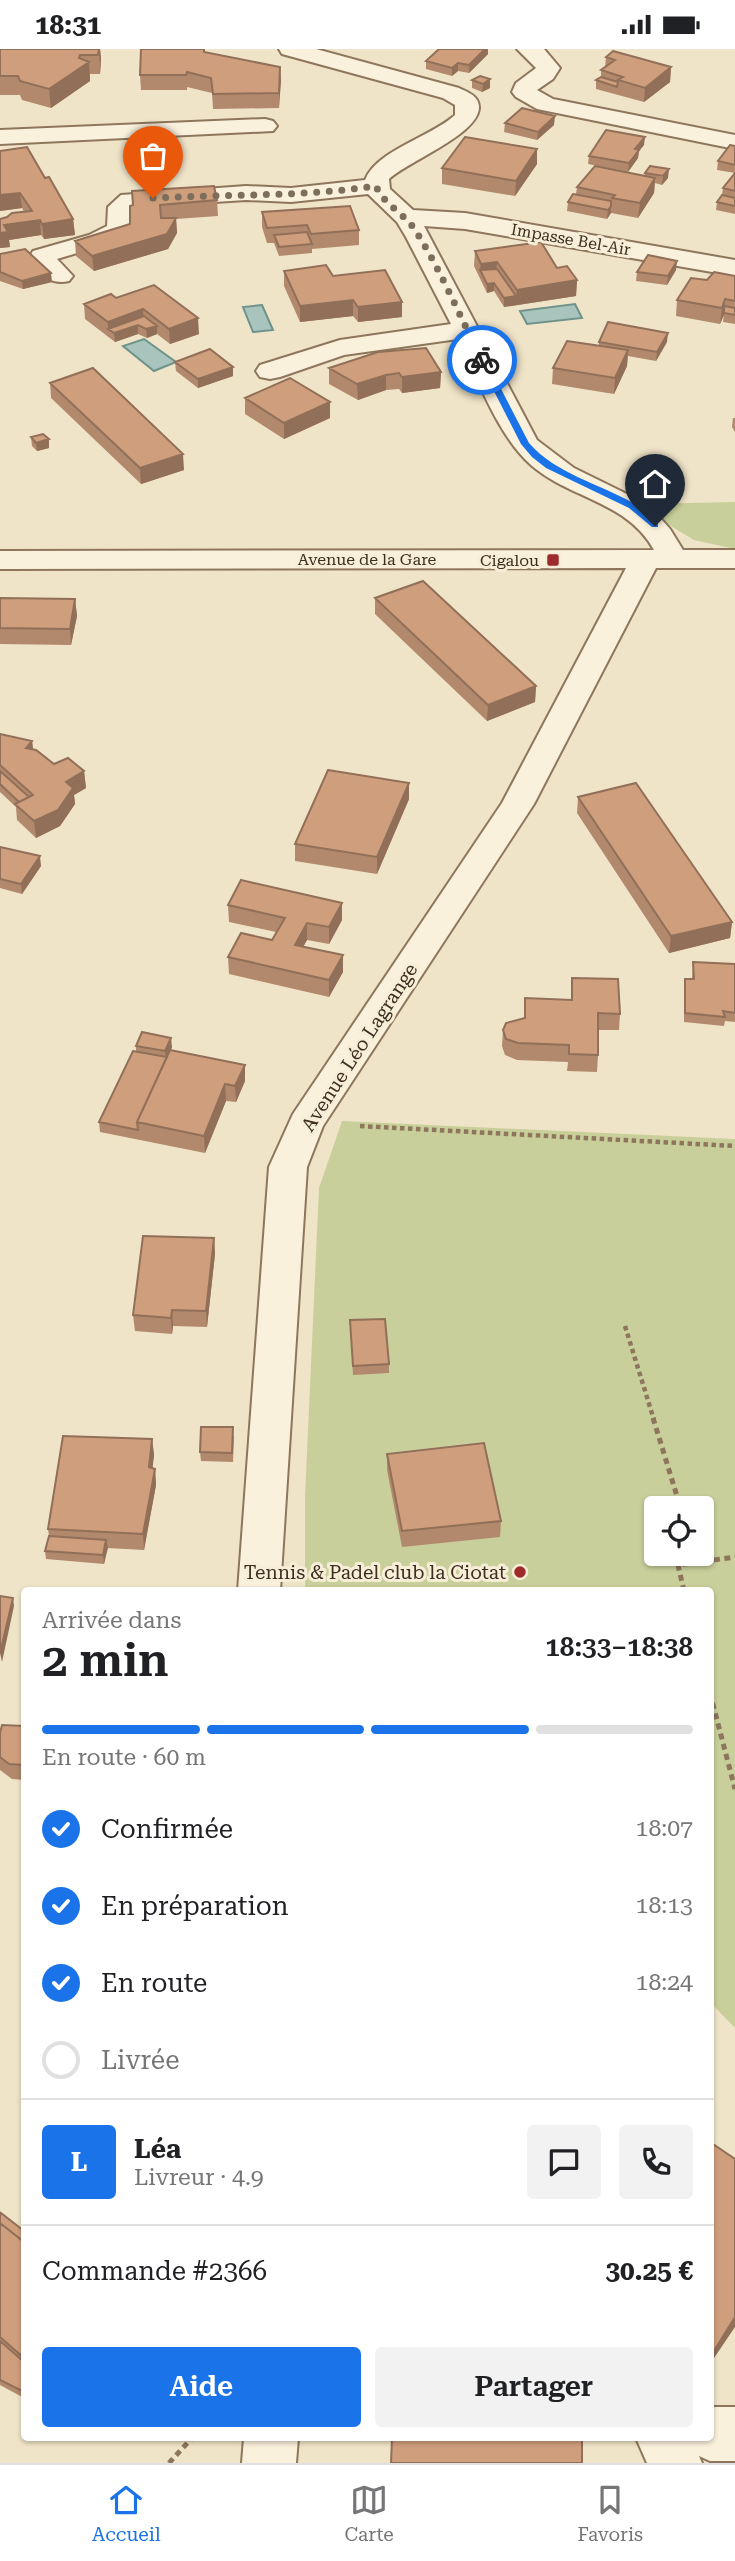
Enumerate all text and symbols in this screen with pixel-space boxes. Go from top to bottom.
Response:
text: 18:31 [35,10,101,40]
pin [123,126,183,198]
icon: bag [134,137,172,175]
street label: Impasse Bel-Air [510,220,633,259]
courier [447,325,517,395]
icon: bike [463,341,501,379]
pin [625,454,685,526]
icon: home [636,465,674,503]
street label: Avenue de la Gare [298,550,437,569]
place label: Cigalou [480,551,539,570]
marker: Cigalou [545,552,561,568]
street label: Avenue Léo Lagrange [296,959,422,1136]
map controls [644,1496,714,1566]
button: locate [644,1496,714,1566]
place label: Tennis & Padel club la Ciotat [244,1561,506,1584]
marker: Tennis & Padel club la Ciotat [512,1564,528,1580]
text: Arrivée dans [42,1607,181,1634]
text: 18:33–18:38 [545,1632,693,1662]
text: 2 min [42,1633,169,1687]
text: En route · 60 m [42,1744,206,1771]
icon: check [42,1810,80,1848]
text: Confirmée [101,1814,233,1844]
text: 18:07 [636,1815,693,1842]
icon: check [42,1887,80,1925]
text: En préparation [101,1891,289,1921]
text: 18:13 [636,1892,693,1919]
icon: check [42,1964,80,2002]
text: En route [101,1968,207,1998]
text: 18:24 [636,1969,693,1996]
text: Livrée [101,2045,180,2075]
button: chat [527,2125,601,2199]
button: phone [619,2125,693,2199]
text: Léa [134,2134,181,2164]
text: L [71,2147,87,2177]
text: Livreur · 4.9 [134,2164,264,2191]
text: Commande #2366 [42,2256,267,2286]
text: 30.25 € [605,2256,693,2286]
button: Aide [42,2347,361,2427]
button: Partager [375,2347,693,2427]
tab: Accueil [92,2481,161,2546]
tab: Carte [344,2481,394,2546]
tab: Favoris [578,2481,643,2546]

